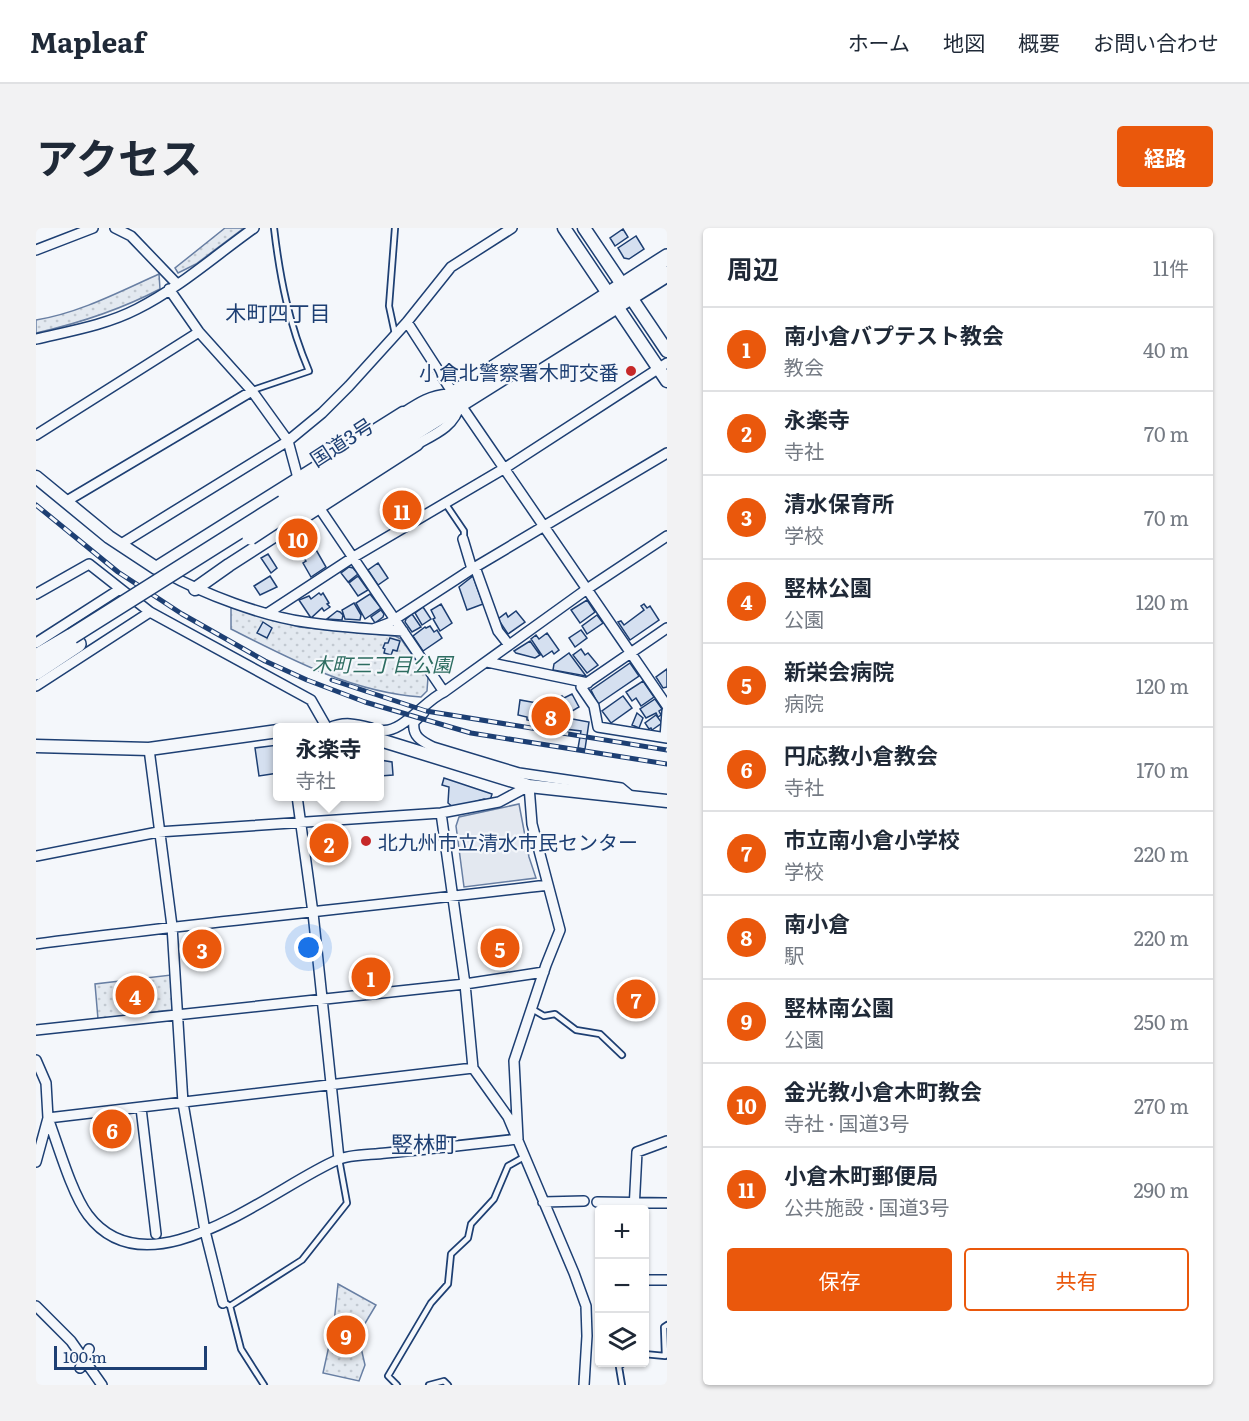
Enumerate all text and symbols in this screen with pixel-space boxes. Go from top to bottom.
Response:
text: Mapleaf [30,20,145,62]
text: ホーム [848,26,910,57]
text: 地図 [943,26,985,57]
text: 概要 [1018,26,1060,57]
text: お問い合わせ [1093,26,1219,57]
text: アクセス [36,125,202,187]
button: 経路 [1117,126,1213,187]
text: 周辺 [727,248,779,287]
text: 11件 [1153,252,1189,282]
district label: 木町四丁目 [226,296,331,327]
text: 南小倉バプテスト教会 [784,318,1004,351]
text: 1 [742,334,751,364]
text: 40 m [1143,334,1189,364]
text: 教会 [784,351,824,381]
place label: 小倉北警察署木町交番 [419,356,619,386]
marker: 小倉北警察署木町交番 [624,364,638,378]
text: 永楽寺 [784,402,850,435]
street label: 国道3号 [303,409,379,473]
text: 2 [741,418,752,448]
text: 70 m [1144,418,1189,448]
text: 寺社 [784,435,824,465]
text: 清水保育所 [784,486,894,519]
pin: 11 [382,488,422,532]
text: 3 [741,502,752,532]
text: 70 m [1144,502,1189,532]
pin: 10 [278,516,318,560]
text: 学校 [784,519,824,549]
text: 竪林公園 [784,570,872,603]
text: 4 [740,586,753,616]
text: 120 m [1136,586,1189,616]
text: 公園 [784,603,824,633]
park label: 木町三丁目公園 [312,648,455,678]
text: 新栄会病院 [784,654,894,687]
text: 5 [741,670,752,700]
text: 120 m [1136,670,1189,700]
text: 病院 [784,687,824,717]
pin: 8 [532,694,570,738]
popup [273,723,384,801]
text: 永楽寺 [295,731,362,764]
text: 円応教小倉教会 [784,738,938,771]
text: 6 [741,754,752,784]
text: 170 m [1136,754,1189,784]
text: 寺社 [295,764,335,794]
text: 寺社 [784,771,824,801]
pin: 2 [310,820,348,866]
text: 市立南小倉小学校 [784,822,960,855]
place label: 北九州市立清水市民センター [378,826,638,856]
marker: 北九州市立清水市民センター [359,834,373,848]
text: 7 [741,838,752,868]
text: 220 m [1134,838,1189,868]
text: 学校 [784,855,824,885]
text: 南小倉 [784,906,850,939]
text: 8 [741,922,752,952]
text: 220 m [1134,922,1189,952]
pin: 3 [182,926,222,972]
pin: 5 [480,926,520,970]
your location [294,933,323,962]
text: 駅 [784,939,804,969]
pin: 1 [352,954,390,999]
pin: 4 [116,972,154,1017]
pin: 7 [616,976,656,1022]
text: 竪林南公園 [784,990,894,1023]
text: 9 [741,1006,752,1036]
text: 250 m [1134,1006,1189,1036]
text: 公園 [784,1023,824,1053]
text: 金光教小倉木町教会 [784,1074,982,1107]
text: 10 [736,1090,757,1120]
text: 270 m [1134,1090,1189,1120]
pin: 6 [92,1106,132,1152]
text: 寺社 · 国道3号 [784,1107,910,1137]
district label: 竪林町 [391,1126,457,1159]
text: 小倉木町郵便局 [784,1158,938,1191]
text: 11 [738,1174,755,1204]
text: 290 m [1133,1174,1189,1204]
text: 公共施設 · 国道3号 [784,1191,950,1221]
map controls [595,1205,649,1367]
button: + [595,1205,649,1259]
button: 保存 [727,1248,952,1311]
button: 共有 [964,1248,1189,1311]
button: − [595,1259,649,1313]
pin: 9 [326,1312,366,1358]
button: layers [595,1313,649,1367]
scale bar [54,1343,207,1370]
text: 100 m [63,1344,107,1368]

